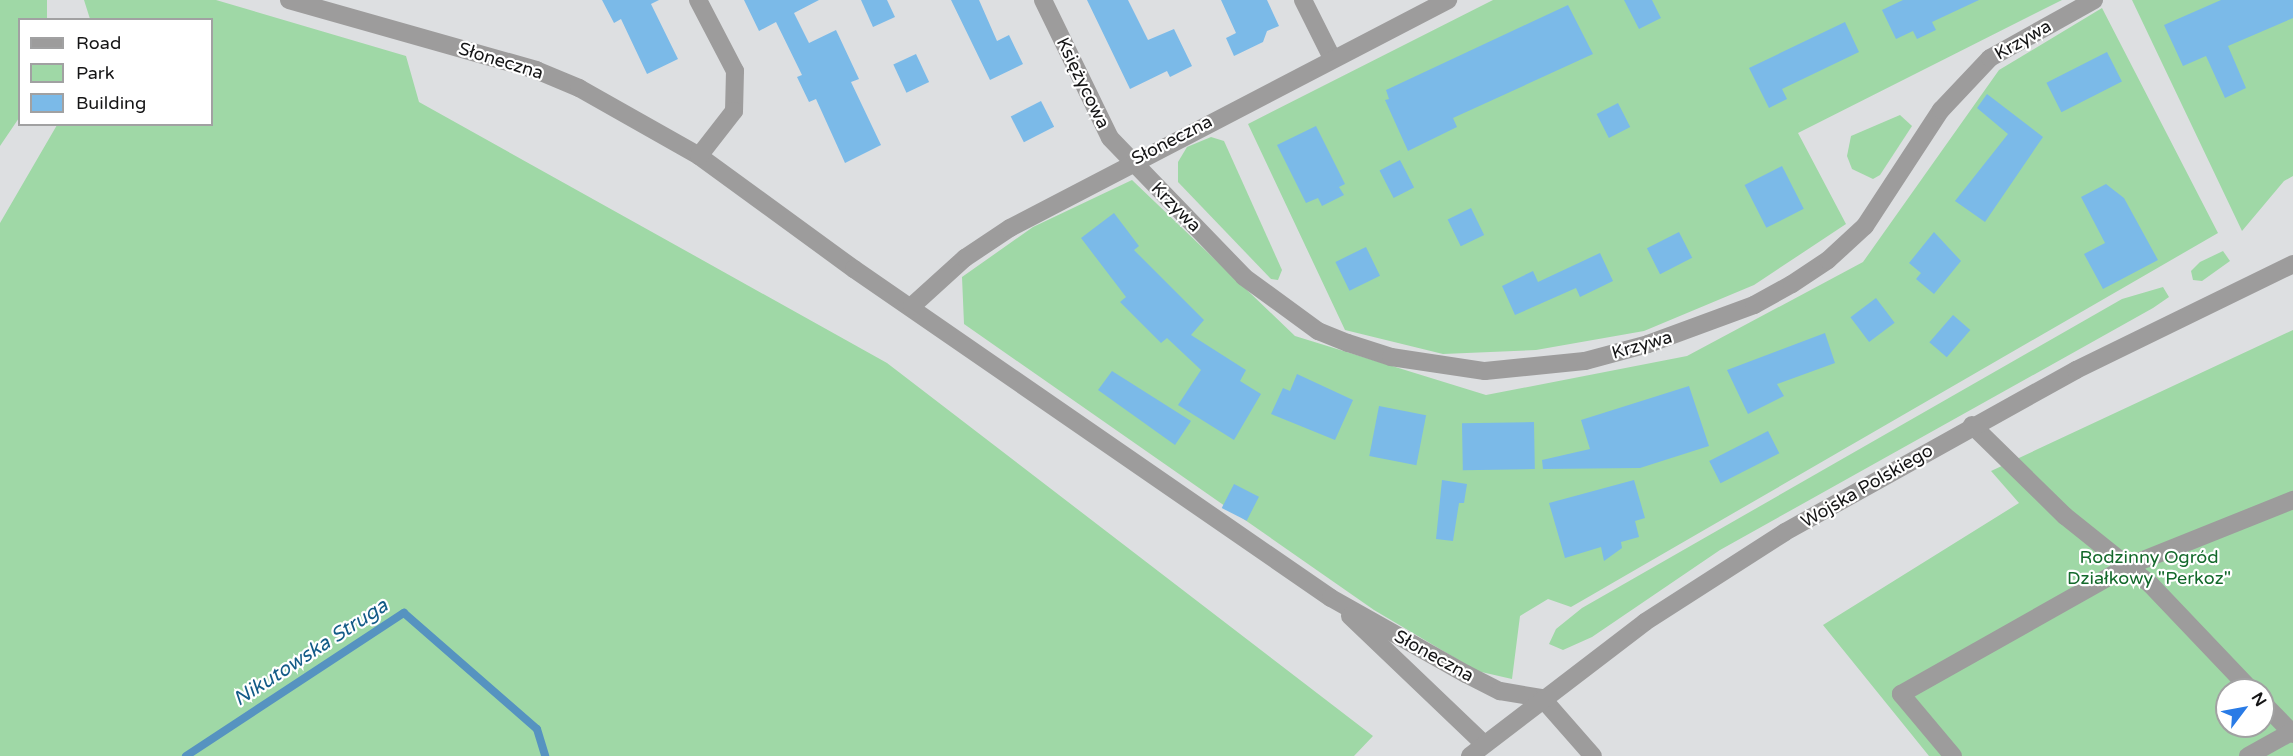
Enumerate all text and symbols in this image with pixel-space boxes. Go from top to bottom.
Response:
street label: Krzywa [1991,15,2055,65]
legend [18,18,213,126]
text: Road [76,32,121,54]
street label: Księżycowa [1052,34,1114,132]
street label: Słoneczna [456,38,546,84]
text: Park [76,62,114,84]
text: Building [76,92,146,114]
street label: Słoneczna [1128,111,1216,169]
street label: Krzywa [1146,177,1206,237]
street label: Krzywa [1609,326,1675,364]
street label: Wojska Polskiego [1797,439,1937,533]
park label: Rodzinny Ogród Działkowy "Perkoz" [2067,547,2231,590]
water label: Nikutowska Struga [229,594,393,712]
street label: Słoneczna [1391,625,1477,687]
north arrow [2215,678,2275,738]
text: N [2247,689,2270,710]

